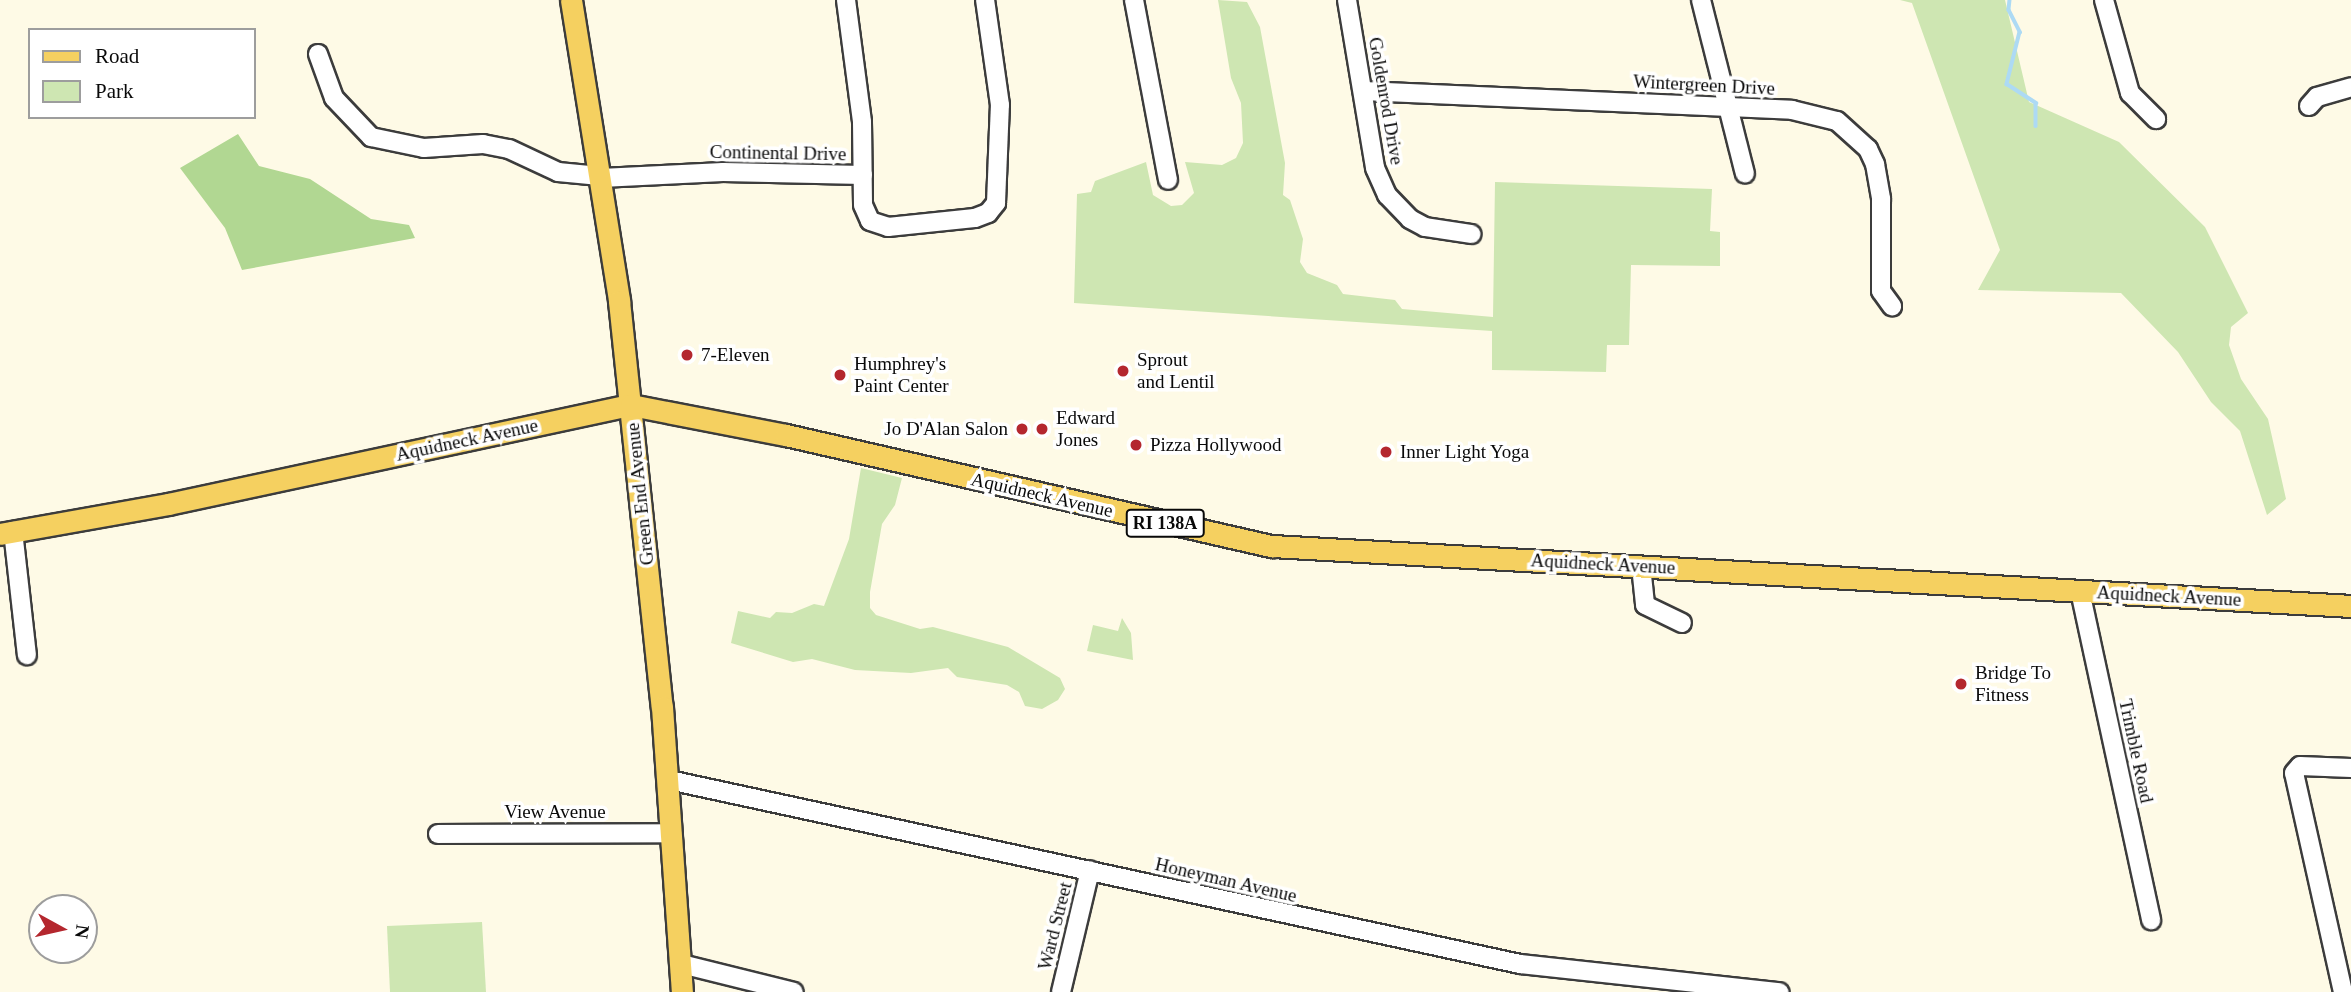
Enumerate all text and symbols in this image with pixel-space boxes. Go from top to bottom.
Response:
legend [28,28,256,119]
street label: Goldenrod Drive [1364,35,1408,167]
text: Road [95,44,139,68]
street label: Wintergreen Drive [1633,70,1775,100]
text: Park [95,79,134,103]
street label: Continental Drive [709,140,847,166]
place label: 7-Eleven [701,344,770,366]
marker: 7-Eleven [679,347,695,363]
place label: Sprout and Lentil [1137,349,1215,393]
place label: Humphrey's Paint Center [854,353,948,397]
marker: Sprout and Lentil [1115,363,1131,379]
marker: Humphrey's Paint Center [832,367,848,383]
place label: Edward Jones [1056,407,1115,451]
street label: Aquidneck Avenue [393,414,541,466]
place label: Jo D'Alan Salon [884,418,1008,440]
street label: Green End Avenue [621,421,659,567]
marker: Jo D'Alan Salon [1014,421,1030,437]
marker: Edward Jones [1034,421,1050,437]
place label: Pizza Hollywood [1150,434,1281,456]
marker: Pizza Hollywood [1128,437,1144,453]
place label: Inner Light Yoga [1400,441,1530,463]
marker: Inner Light Yoga [1378,444,1394,460]
street label: Aquidneck Avenue [968,467,1116,523]
road number: RI 138A [1125,508,1205,538]
street label: Aquidneck Avenue [1530,549,1676,579]
street label: Aquidneck Avenue [2096,581,2242,611]
place label: Bridge To Fitness [1975,662,2051,706]
marker: Bridge To Fitness [1953,676,1969,692]
street label: Trimble Road [2114,697,2158,805]
street label: View Avenue [504,801,606,823]
street label: Honeyman Avenue [1152,852,1300,908]
street label: Ward Street [1033,880,1077,972]
north arrow [28,894,98,964]
text: N [71,923,94,940]

